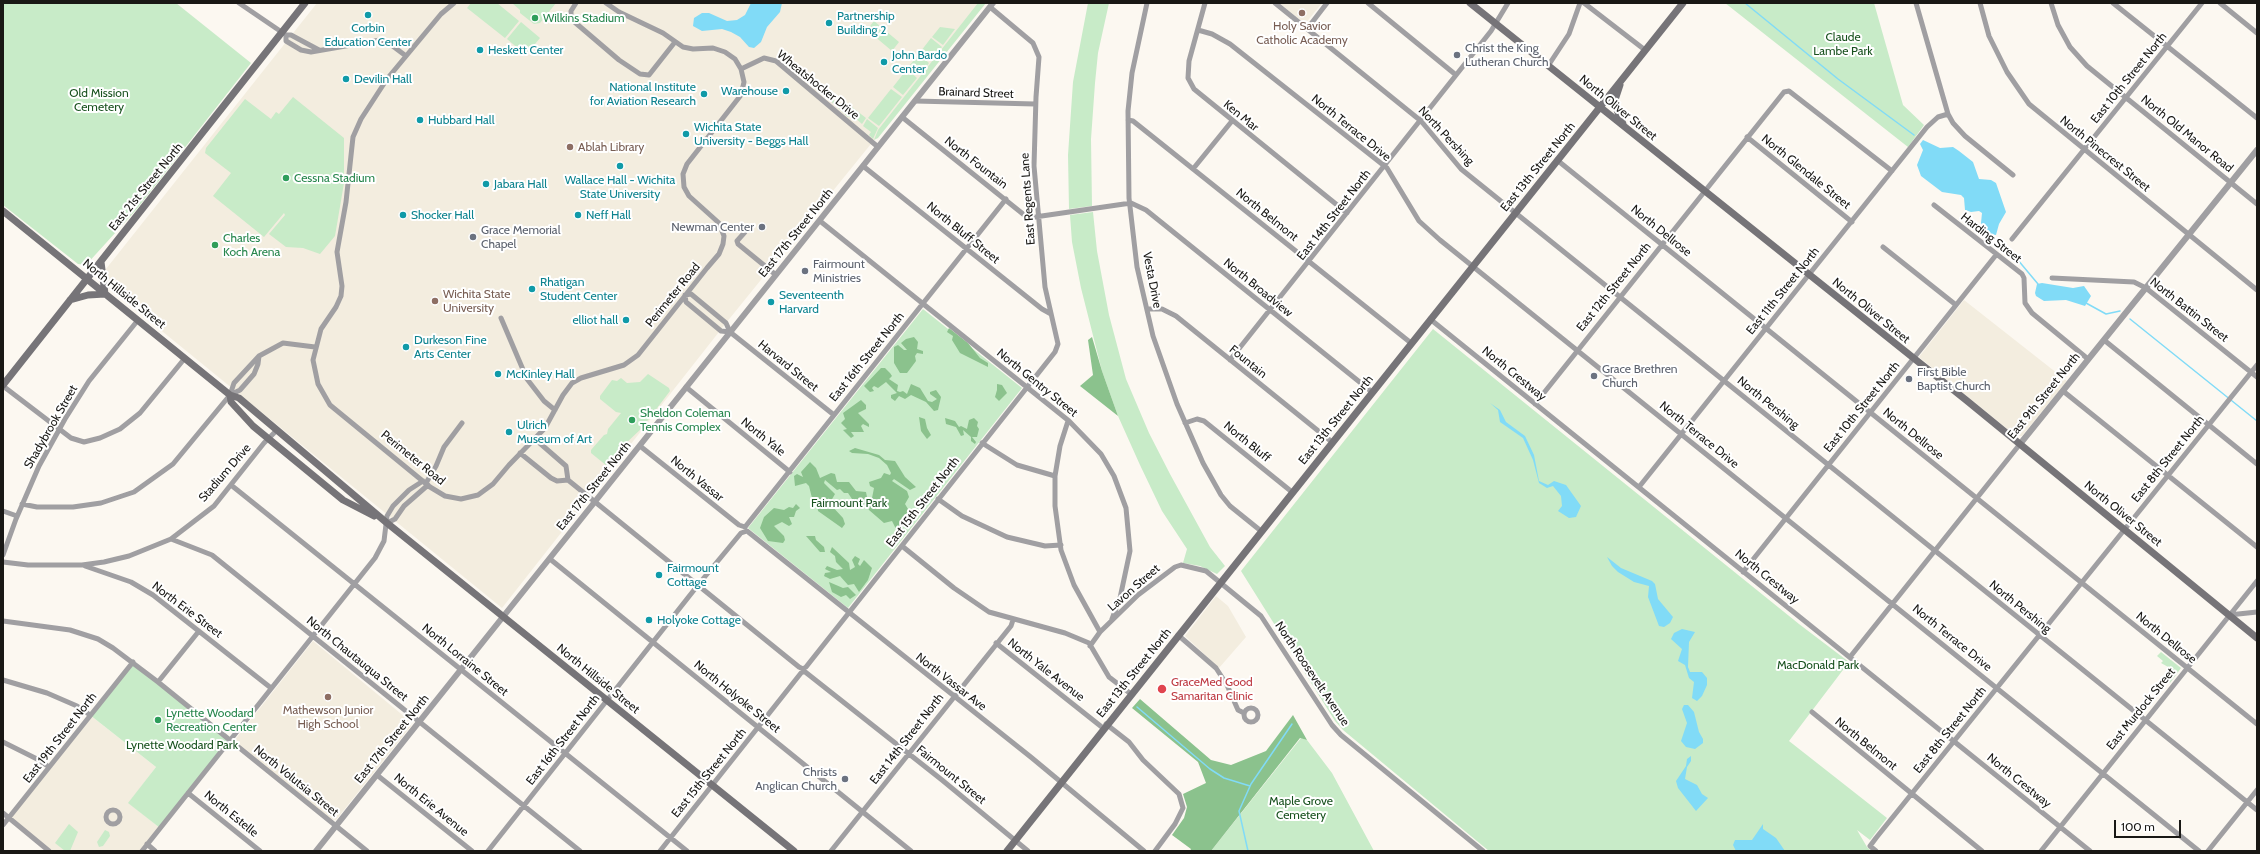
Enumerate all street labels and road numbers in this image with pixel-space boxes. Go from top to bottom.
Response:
street label: East 10th Street North [2088,30,2170,126]
street label: Wheatshocker Drive [774,47,862,123]
street label: North Oliver Street [1576,72,1660,144]
street label: Brainard Street [938,84,1014,102]
street label: North Terrace Drive [1308,92,1394,164]
street label: North Old Manor Road [2138,92,2236,176]
street label: Ken Mar [1220,97,1262,135]
street label: North Pershing [1415,104,1477,168]
street label: North Pinecrest Street [2057,113,2153,195]
street label: East 13th Street North [1498,120,1578,214]
street label: North Glendale Street [1759,132,1853,212]
street label: North Fountain [942,134,1010,192]
street label: East 21st Street North [106,140,186,234]
street label: East Regents Lane [1018,152,1038,246]
street label: East 14th Street North [1294,167,1374,263]
street label: East 17th Street North [756,186,836,280]
street label: North Belmont [1233,186,1301,244]
street label: North Bluff Street [924,199,1002,267]
street label: North Dellrose [1628,202,1694,260]
street label: Harding Street [1958,210,2024,266]
street label: East 12th Street North [1574,240,1654,334]
street label: East 11th Street North [1743,245,1823,337]
street label: Vesta Drive [1139,251,1165,309]
street label: North Hillside Street [80,256,168,332]
street label: North Broadview [1220,256,1296,320]
street label: Perimeter Road [643,260,703,330]
street label: North Oliver Street [1829,275,1913,347]
street label: North Battin Street [2147,275,2231,345]
street label: East 16th Street North [827,309,907,405]
street label: Harvard Street [755,337,821,395]
street label: Fountain [1226,342,1270,382]
street label: North Crestway [1479,344,1549,404]
street label: North Gentry Street [994,346,1080,420]
street label: East 9th Street North [2005,350,2083,442]
street label: East 10th Street North [1821,359,1903,455]
street label: East 13th Street North [1296,373,1376,467]
street label: North Pershing [1734,374,1802,432]
street label: Shadybrook Street [21,383,81,471]
street label: North Terrace Drive [1656,399,1742,471]
street label: North Dellrose [1880,405,1946,463]
street label: East 8th Street North [2129,413,2207,505]
street label: North Yale [738,415,788,459]
street label: North Bluff [1221,419,1273,465]
street label: Perimeter Road [378,428,448,488]
street label: East 17th Street North [554,439,634,533]
street label: Stadium Drive [196,441,254,505]
street label: North Vassar [668,453,726,505]
street label: East 15th Street North [883,454,963,550]
street label: North Oliver Street [2081,478,2165,550]
street label: North Crestway [1732,547,1802,607]
street label: Lavon Street [1105,562,1163,614]
street label: North Pershing [1986,578,2054,636]
street label: North Erie Street [149,579,225,641]
street label: North Terrace Drive [1909,602,1995,674]
street label: North Dellrose [2133,609,2199,667]
street label: North Chautauqua Street [303,614,411,704]
street label: North Roosevelt Avenue [1272,619,1352,729]
street label: North Lorraine Street [419,621,511,699]
street label: East 13th Street North [1094,626,1174,720]
street label: North Yale Avenue [1005,636,1087,704]
street label: North Hillside Street [554,641,642,717]
street label: North Vassar Ave [913,650,989,714]
street label: North Holyoke Street [691,658,783,736]
street label: East Murdock Street [2104,665,2178,753]
street label: East 8th Street North [1911,684,1989,776]
street label: East 19th Street North [20,690,100,786]
street label: East 14th Street North [867,691,947,787]
street label: East 17th Street North [352,692,432,786]
street label: East 16th Street North [523,692,603,788]
street label: North Belmont [1832,715,1900,773]
street label: East 15th Street North [669,726,749,820]
street label: North Volutsia Street [251,742,341,820]
street label: Fairmount Street [913,743,989,807]
street label: North Crestway [1984,751,2054,811]
street label: North Erie Avenue [391,771,471,839]
street label: North Estelle [201,788,261,840]

